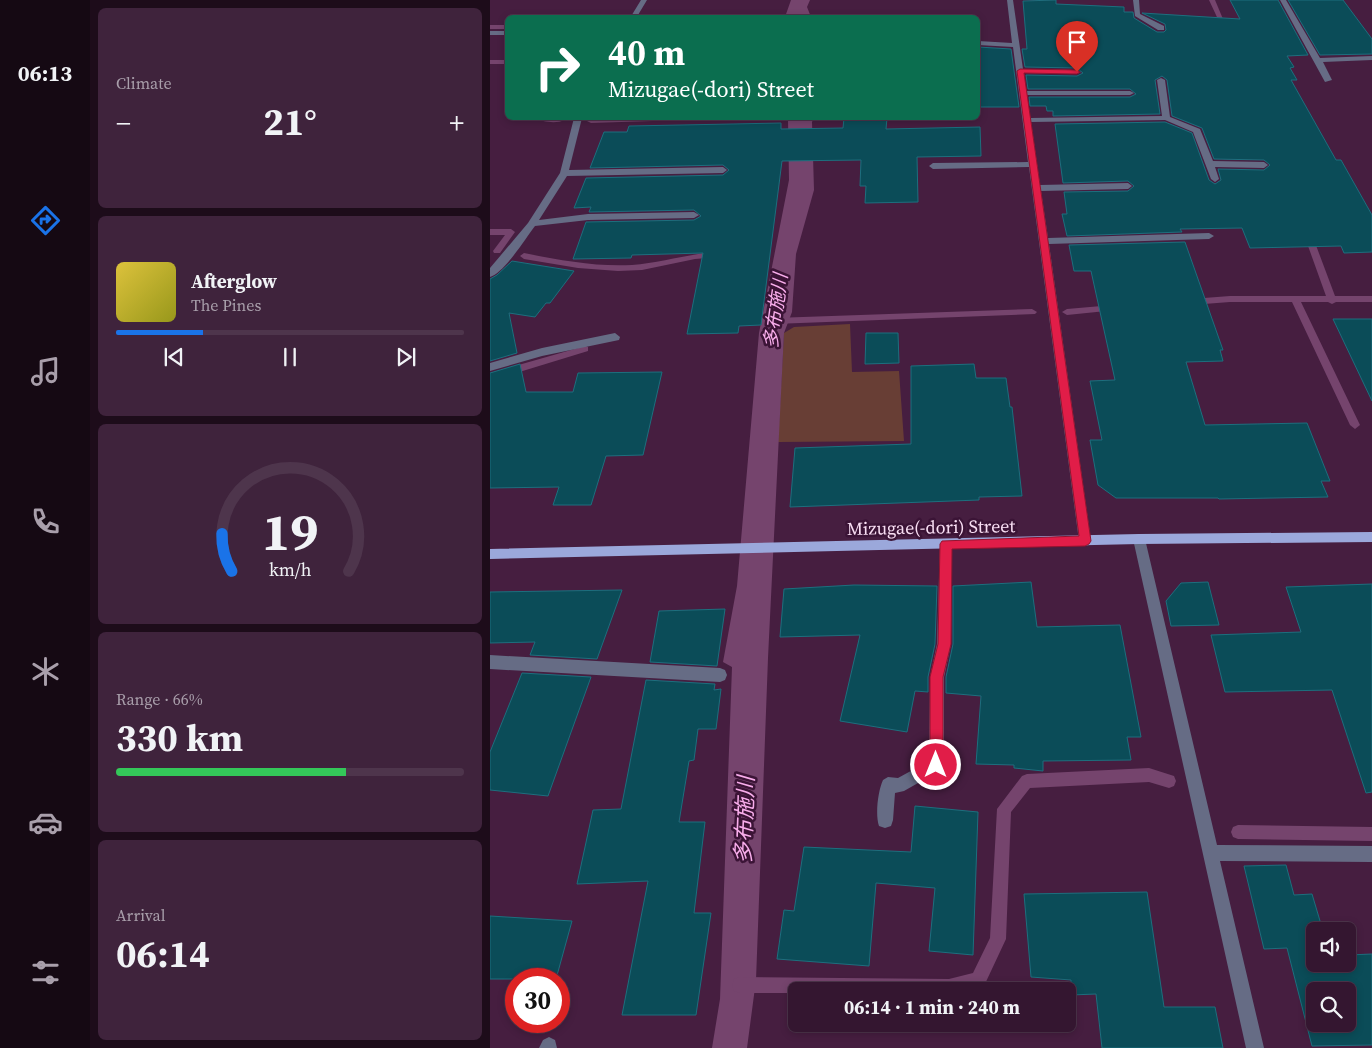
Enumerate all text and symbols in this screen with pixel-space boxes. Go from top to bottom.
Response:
pin [1056,21,1098,72]
icon: arrive [1063,28,1091,56]
text: 40 m [608,29,685,77]
icon: right [525,35,590,100]
text: 06:13 [18,58,72,88]
text: Climate [116,72,172,94]
text: Mizugae(-dori) Street [608,74,814,104]
text: 21° [263,96,317,148]
text: − [116,104,131,142]
text: + [449,104,464,142]
icon: directions [28,203,63,238]
text: Afterglow [191,268,277,294]
water label: 多布施川 [757,270,793,350]
text: The Pines [191,294,261,316]
icon: previous [160,343,188,371]
icon: pause [276,343,304,371]
icon: next [392,343,420,371]
icon: music [28,354,63,389]
text: 19 [262,496,318,567]
icon: phone [28,504,63,539]
street label: Mizugae(-dori) Street [847,513,1016,541]
text: km/h [269,557,312,582]
icon: climate [28,654,63,689]
text: Range · 66% [116,688,203,710]
text: 330 km [116,712,243,764]
position arrow [909,738,961,790]
water label: 多布施川 [727,774,761,865]
icon: car [28,805,63,840]
text: Arrival [116,904,165,926]
map controls [1306,922,1356,1032]
button: sound [1306,922,1356,972]
text: 06:14 [116,928,210,980]
icon: filters [28,955,63,990]
speed limit sign: 30 [505,968,570,1033]
button: search [1306,982,1356,1032]
text: 06:14 · 1 min · 240 m [844,994,1020,1020]

